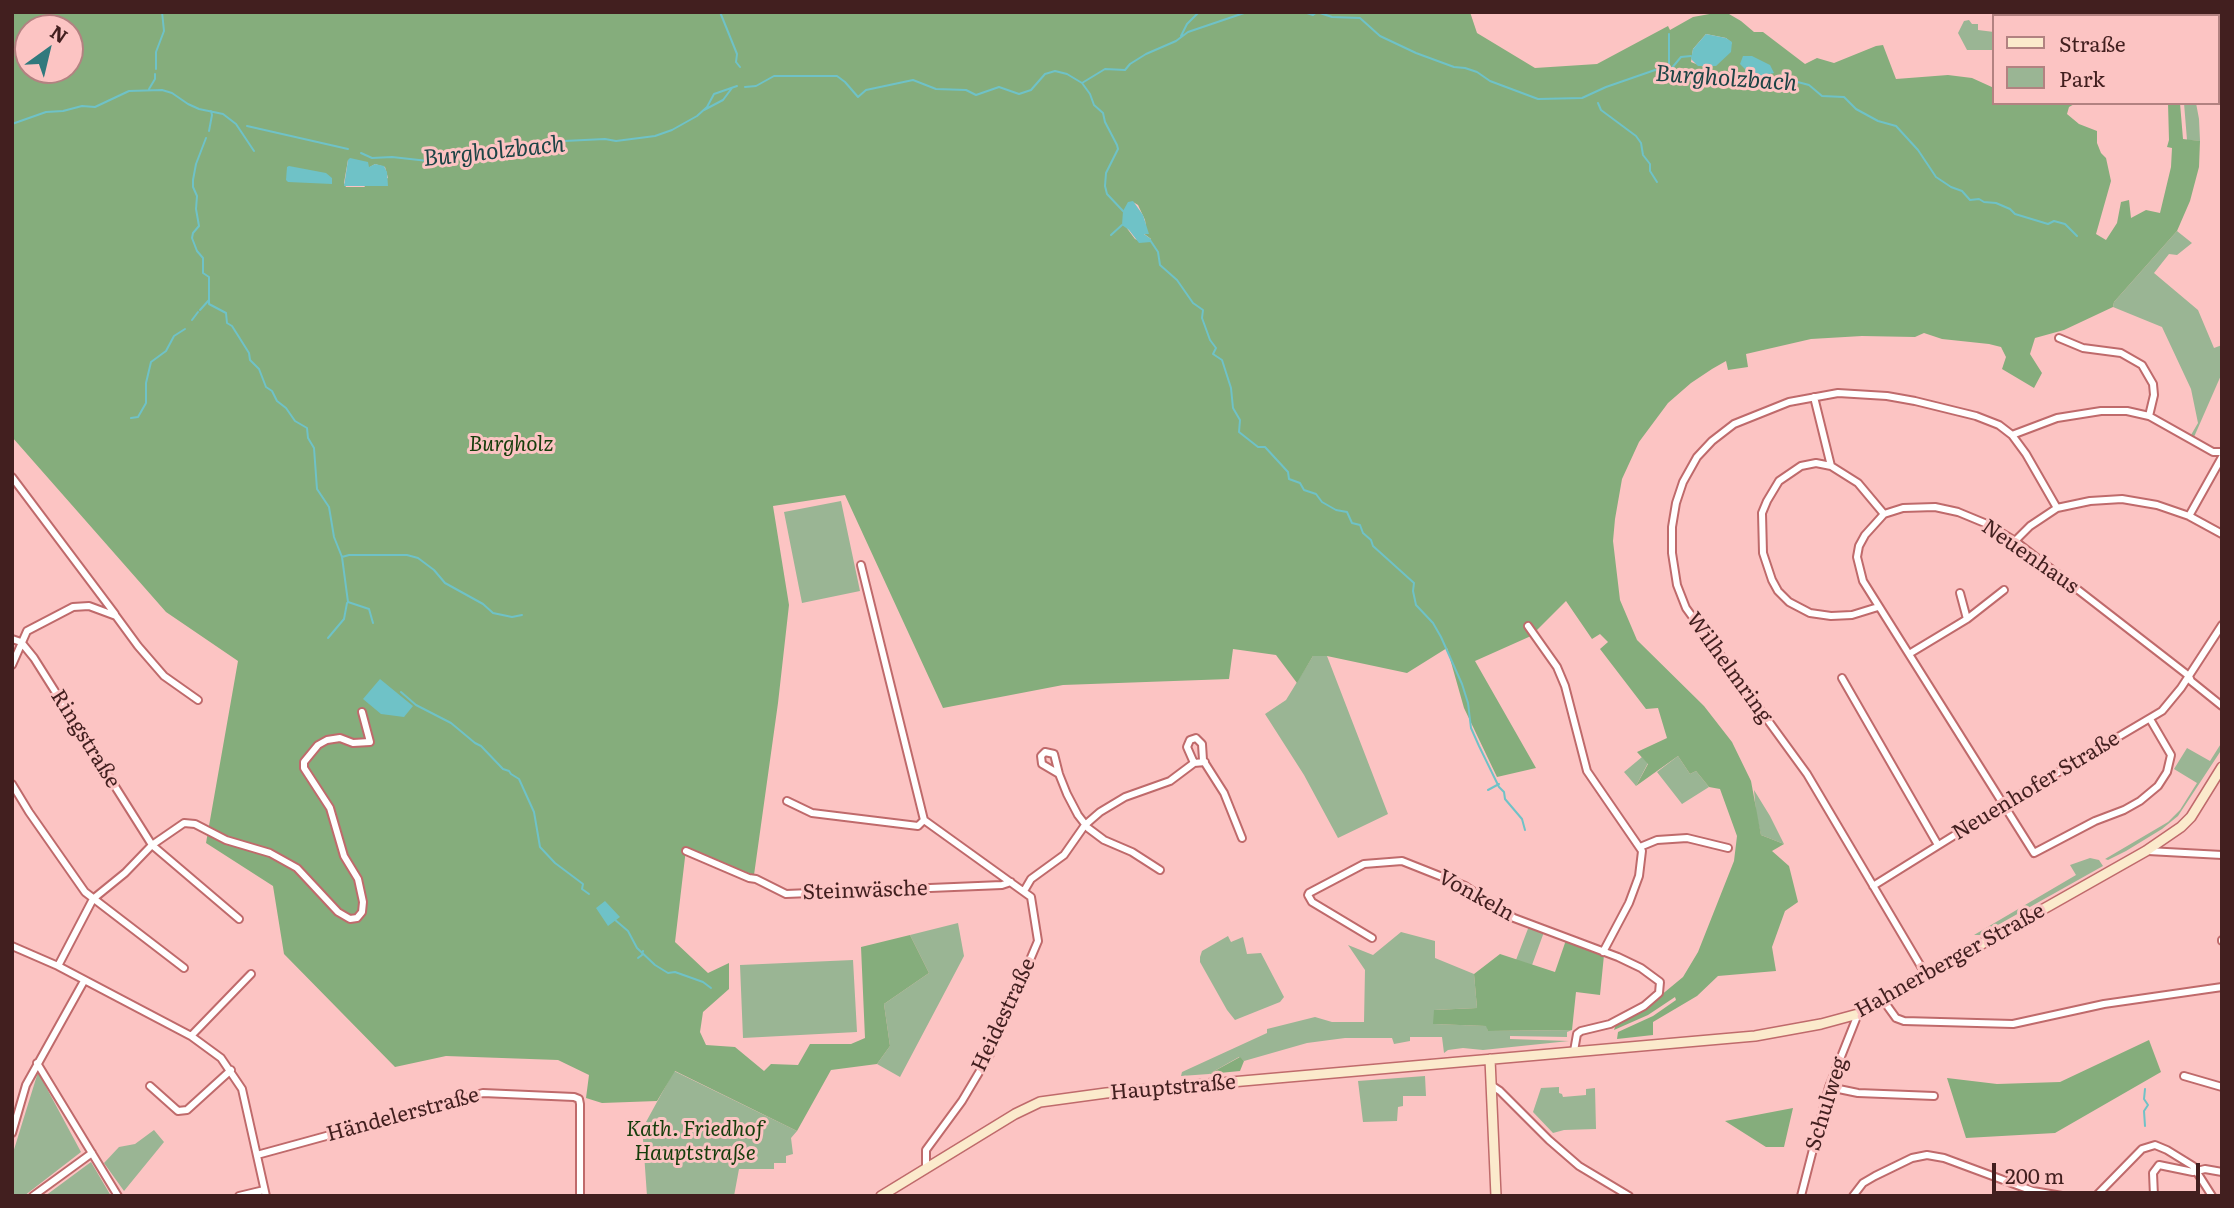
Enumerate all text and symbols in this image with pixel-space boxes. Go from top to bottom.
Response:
north arrow [14,14,84,84]
legend [1993,14,2220,105]
text: N [45,17,74,49]
text: Straße [2059,27,2126,58]
water label: Burgholzbach [1654,60,1798,98]
text: Park [2059,62,2105,93]
water label: Burgholzbach [422,131,566,173]
park label: Burgholz [469,432,553,458]
street label: Neuenhaus [1977,514,2083,600]
street label: Wilhelmring [1680,608,1778,728]
street label: Ringstraße [45,685,125,793]
street label: Neuenhofer Straße [1948,726,2124,846]
street label: Vonkeln [1433,865,1519,927]
street label: Steinwäsche [802,876,928,906]
street label: Hahnerberger Straße [1851,898,2049,1024]
street label: Heidestraße [967,954,1041,1076]
street label: Schulweg [1801,1054,1853,1154]
street label: Hauptstraße [1109,1070,1237,1106]
street label: Händelerstraße [324,1083,482,1147]
park label: Kath. Friedhof Hauptstraße [626,1117,764,1167]
scale bar [1996,1148,2204,1192]
text: 200 m [2005,1159,2065,1190]

